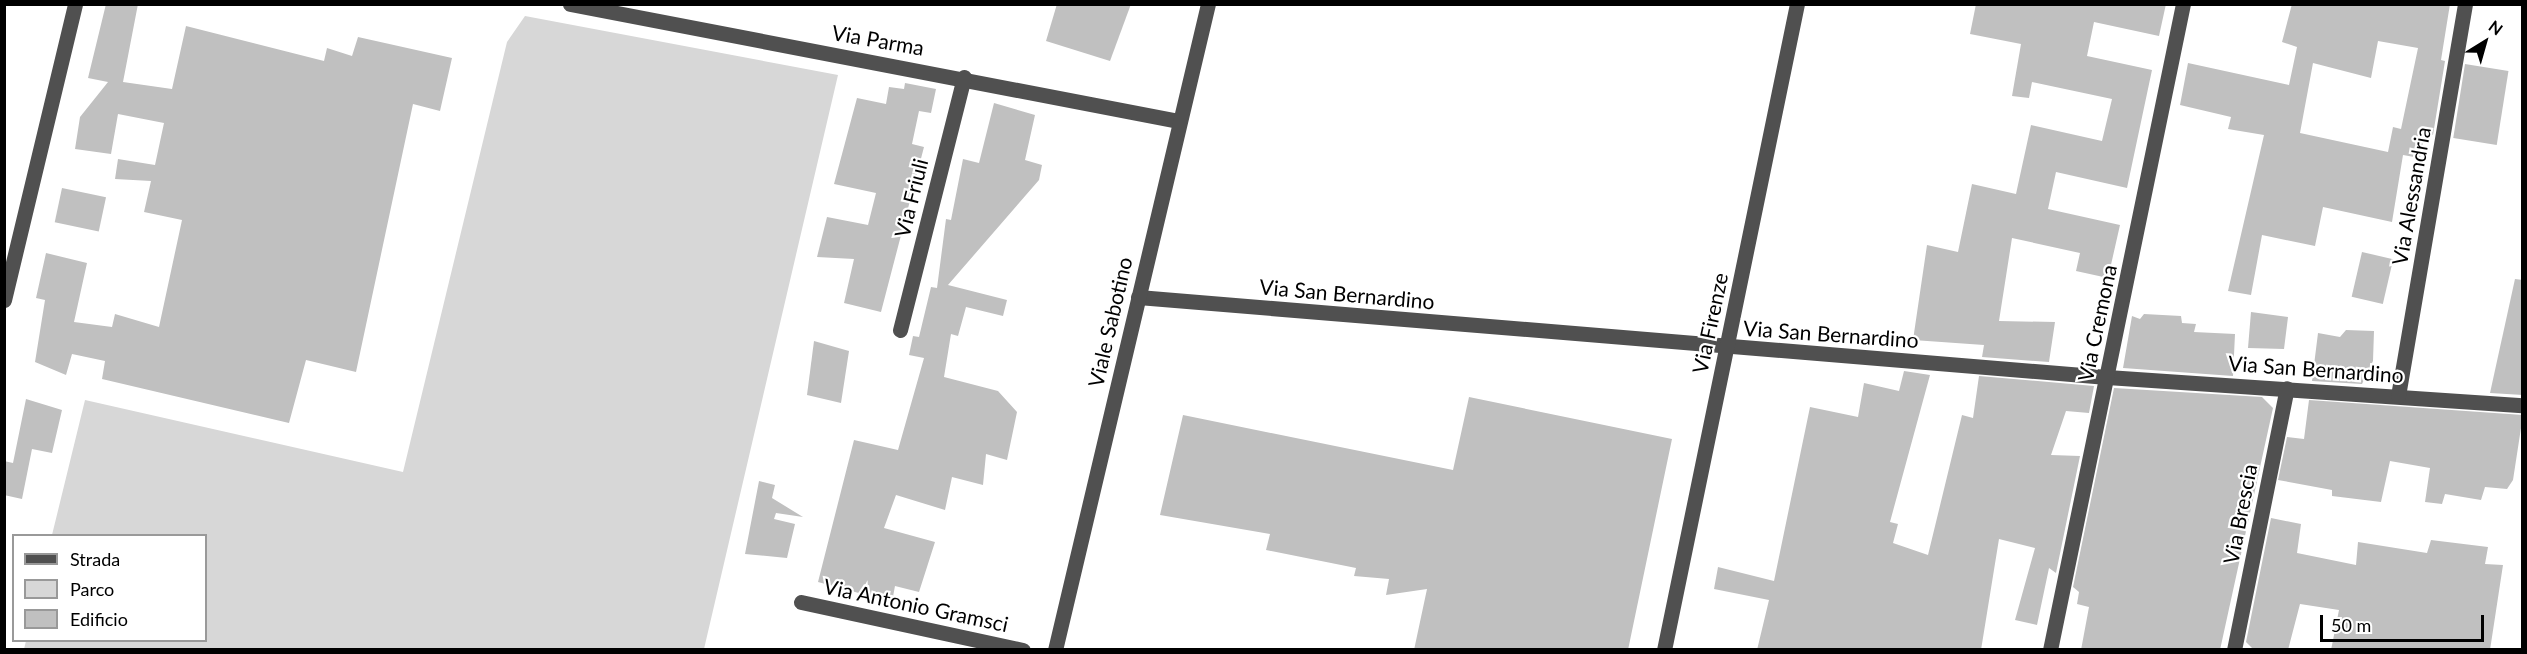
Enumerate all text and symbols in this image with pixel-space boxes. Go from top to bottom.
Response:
north arrow [2455,12,2515,72]
text: N [2485,16,2507,39]
street label: Via Parma [830,20,926,60]
street label: Via Alessandria [2386,125,2436,267]
street label: Via Friuli [889,156,933,240]
street label: Viale Sabotino [1083,254,1137,390]
street label: Via Cremona [2072,262,2122,384]
street label: Via Firenze [1687,270,1733,376]
street label: Via San Bernardino [1258,274,1436,314]
street label: Via San Bernardino [1742,315,1920,353]
street label: Via San Bernardino [2227,350,2405,388]
street label: Via Brescia [2218,462,2262,566]
legend [12,534,207,642]
text: Strada [70,548,120,570]
street label: Via Antonio Gramsci [821,573,1011,637]
text: Parco [70,578,114,600]
scale bar [2323,603,2486,641]
text: Edificio [70,608,128,630]
text: 50 m [2331,614,2371,636]

